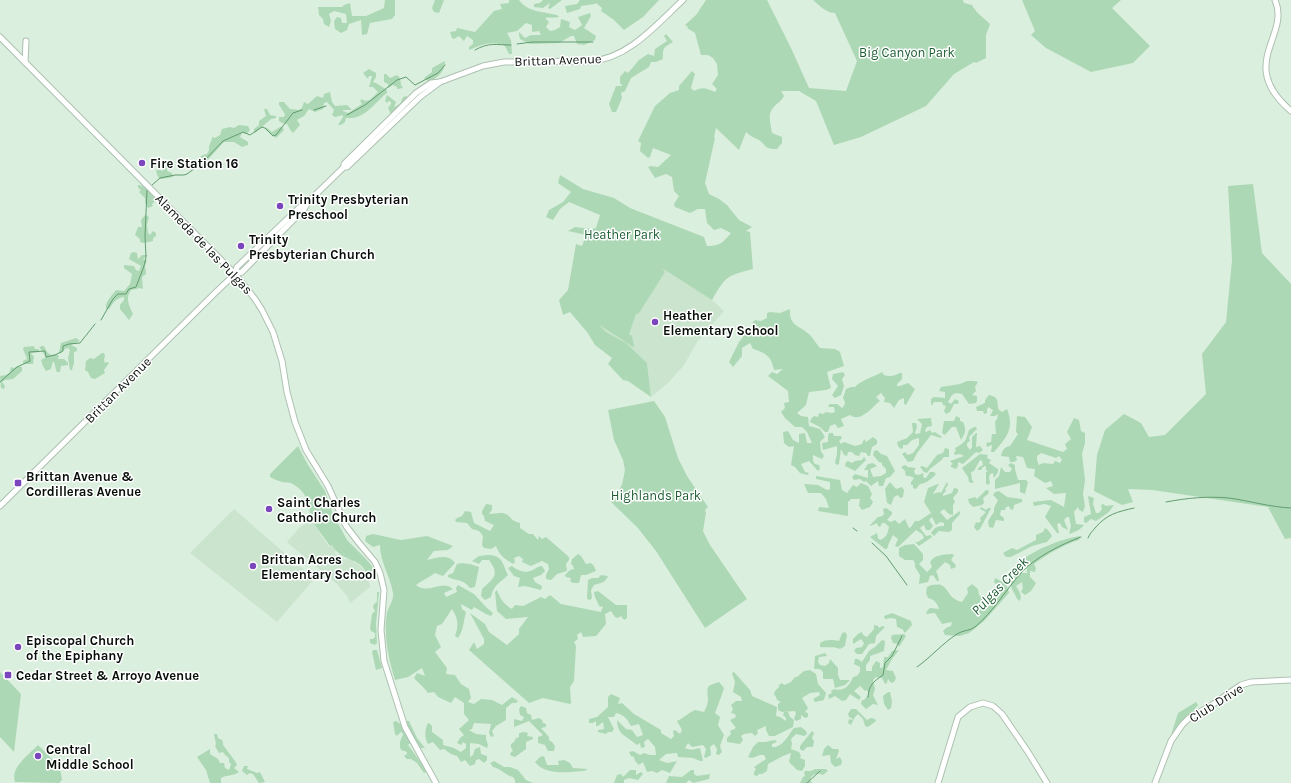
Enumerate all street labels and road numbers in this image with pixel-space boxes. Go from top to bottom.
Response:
street label: Brittan Avenue [514,51,602,69]
street label: Alameda de las Pulgas [152,191,256,297]
street label: Brittan Avenue [82,354,154,426]
street label: Club Drive [1186,680,1246,725]

